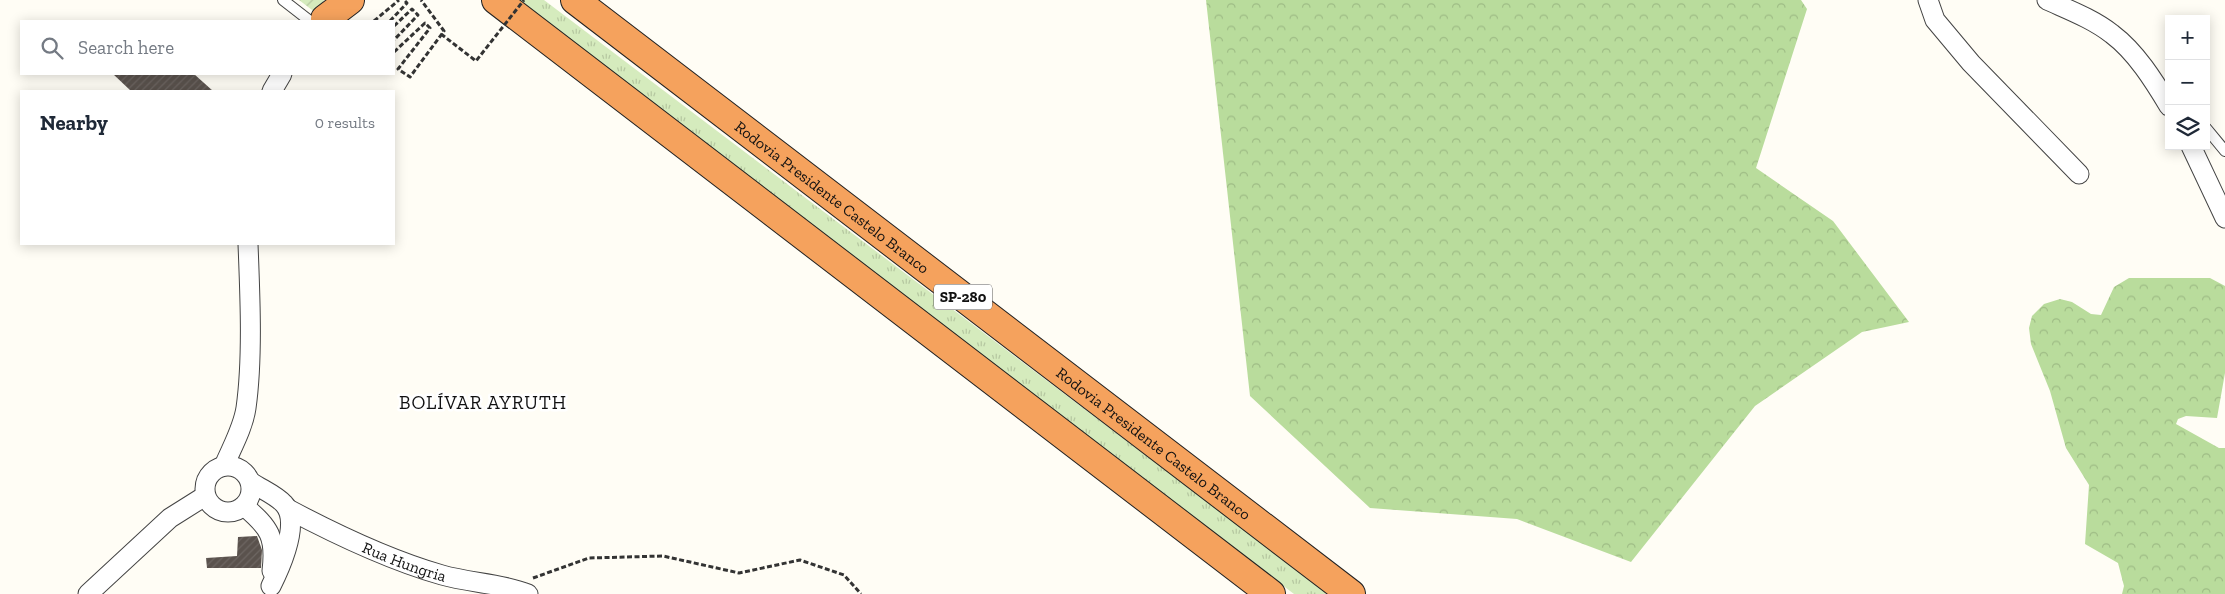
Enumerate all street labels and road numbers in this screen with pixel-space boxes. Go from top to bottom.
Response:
street label: Rodovia Presidente Castelo Branco [731,116,933,277]
road number: SP-280 [934,284,992,310]
street label: Rodovia Presidente Castelo Branco [1053,363,1255,524]
street label: Rua Hungria [360,537,449,585]

